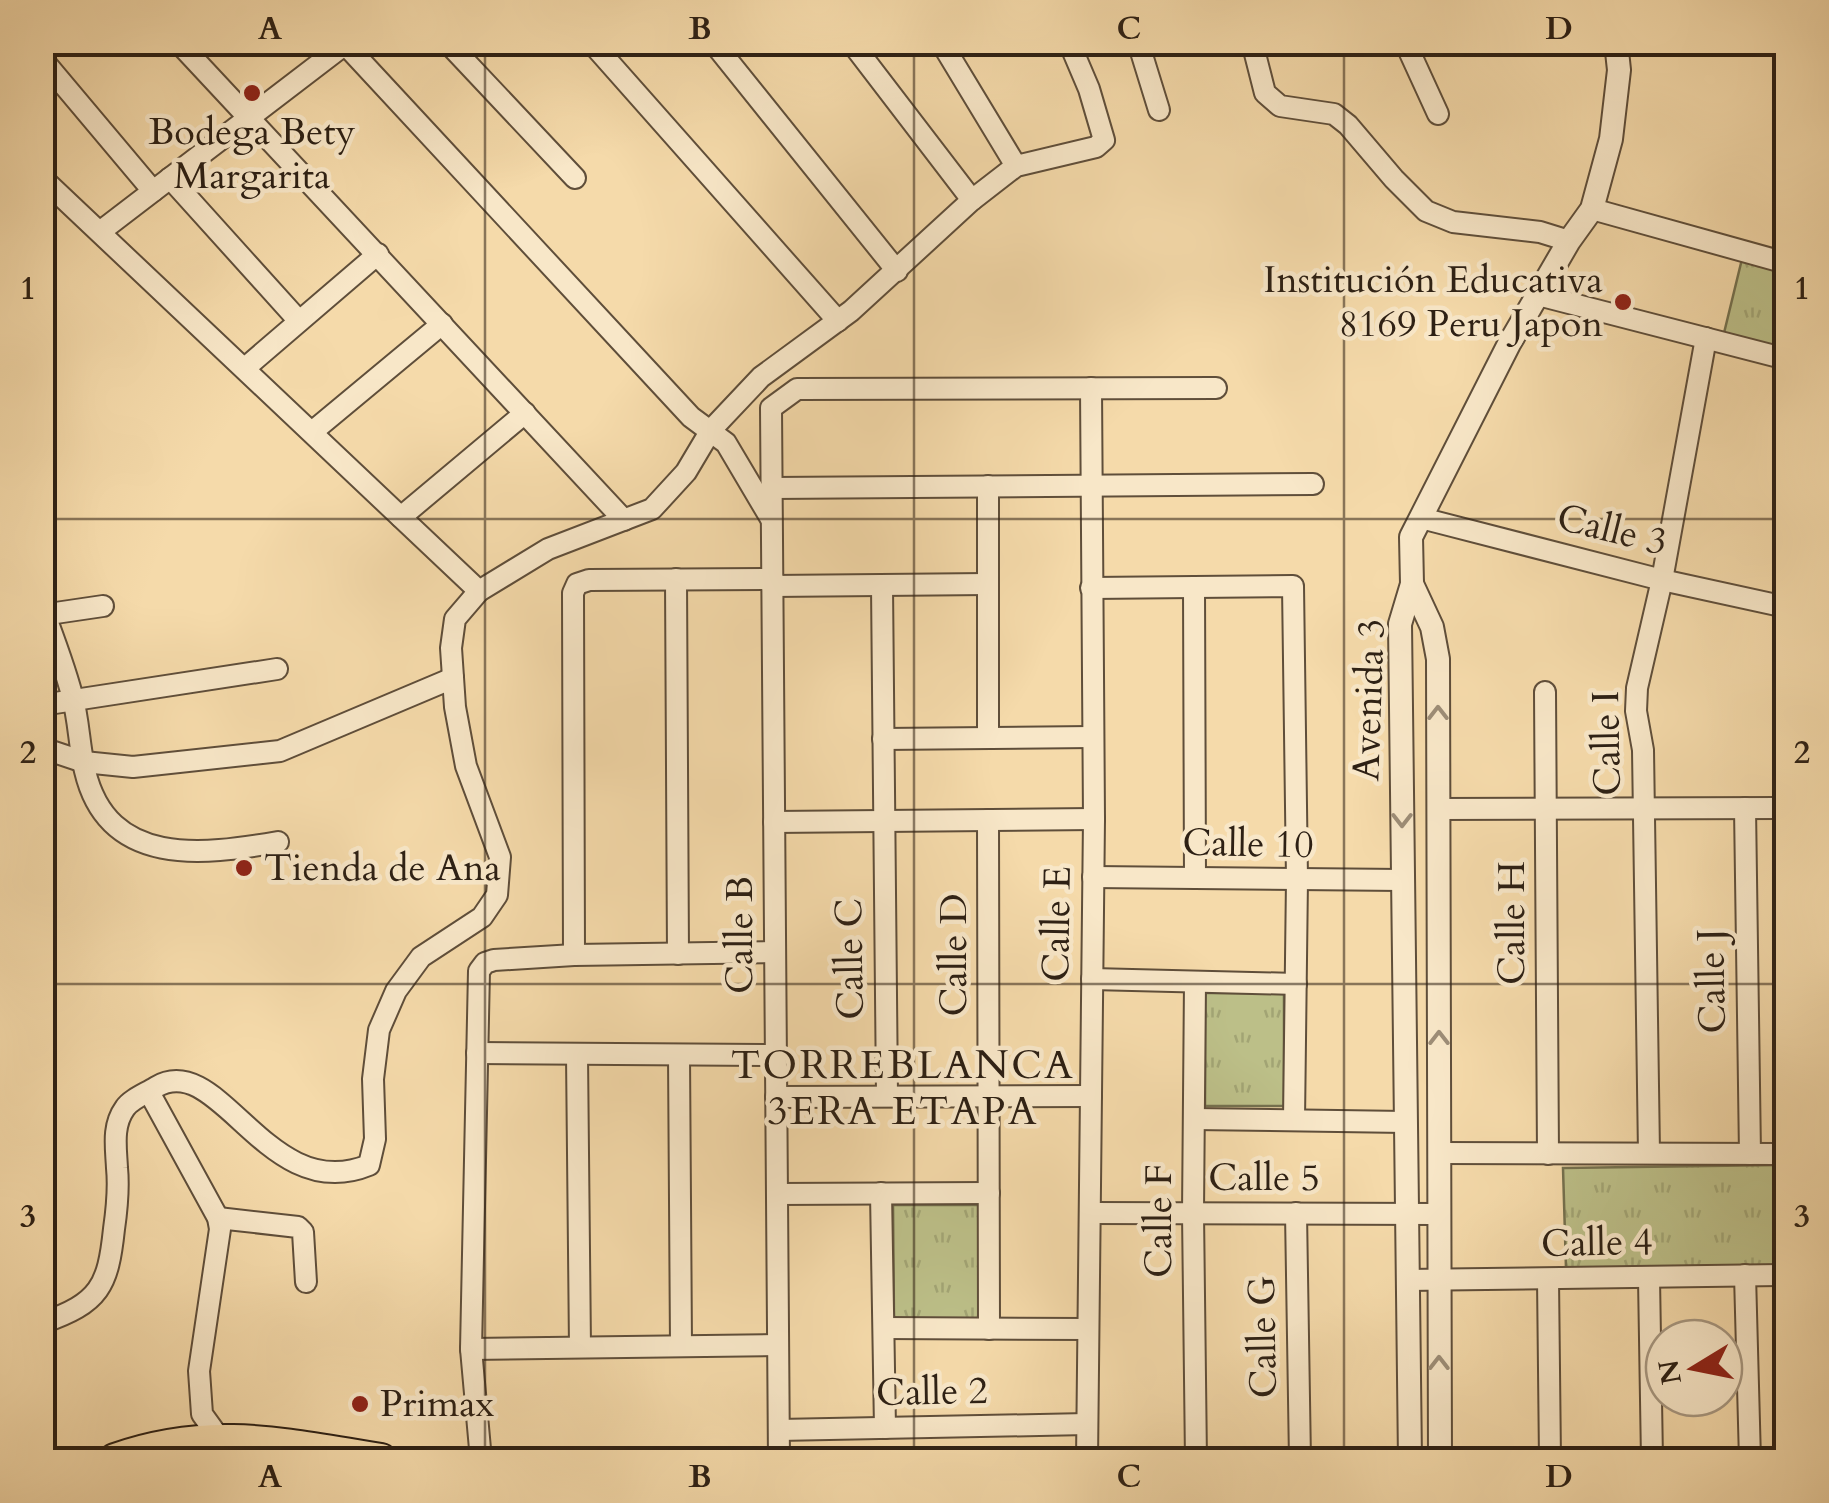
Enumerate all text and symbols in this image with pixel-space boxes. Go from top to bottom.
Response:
text: A [258,7,282,51]
text: B [688,7,712,51]
text: C [1117,7,1141,51]
text: D [1545,7,1573,51]
marker: Bodega Bety Margarita [241,82,263,104]
place label: Bodega Bety Margarita [149,106,355,202]
place label: Institución Educativa 8169 Peru Japon [1263,254,1603,350]
text: 1 [20,267,36,311]
text: 1 [1794,267,1810,311]
marker: Institución Educativa 8169 Peru Japon [1612,291,1634,313]
street label: Calle 3 [1551,491,1673,569]
street label: Avenida 3 [1340,618,1398,782]
street label: Calle I [1580,690,1634,796]
one-way arrow [1427,705,1449,720]
text: 2 [20,731,36,775]
text: 2 [1794,731,1810,775]
one-way arrow [1391,812,1412,828]
street label: Calle 10 [1182,817,1314,871]
place label: Tienda de Ana [264,842,501,894]
marker: Tienda de Ana [233,857,255,879]
street label: Calle H [1486,861,1538,985]
street label: Calle E [1030,866,1084,982]
street label: Calle B [714,876,766,994]
street label: Calle D [928,893,980,1017]
street label: Calle C [823,898,877,1020]
street label: Calle J [1685,928,1739,1034]
one-way arrow [1428,1030,1450,1046]
district label: TORREBLANCA 3ERA ETAPA [731,1038,1075,1139]
street label: Calle 5 [1208,1152,1320,1204]
street label: Calle F [1133,1164,1185,1278]
text: 3 [20,1195,36,1239]
text: 3 [1794,1195,1810,1239]
street label: Calle 4 [1541,1216,1653,1270]
street label: Calle G [1236,1275,1290,1399]
north arrow [1644,1318,1744,1418]
one-way arrow [1428,1355,1450,1370]
text: N [1650,1357,1691,1387]
street label: Calle 2 [876,1365,988,1419]
place label: Primax [380,1378,495,1430]
marker: Primax [349,1393,371,1415]
text: A [258,1455,282,1499]
text: B [688,1455,712,1499]
text: C [1117,1455,1141,1499]
text: D [1545,1455,1573,1499]

